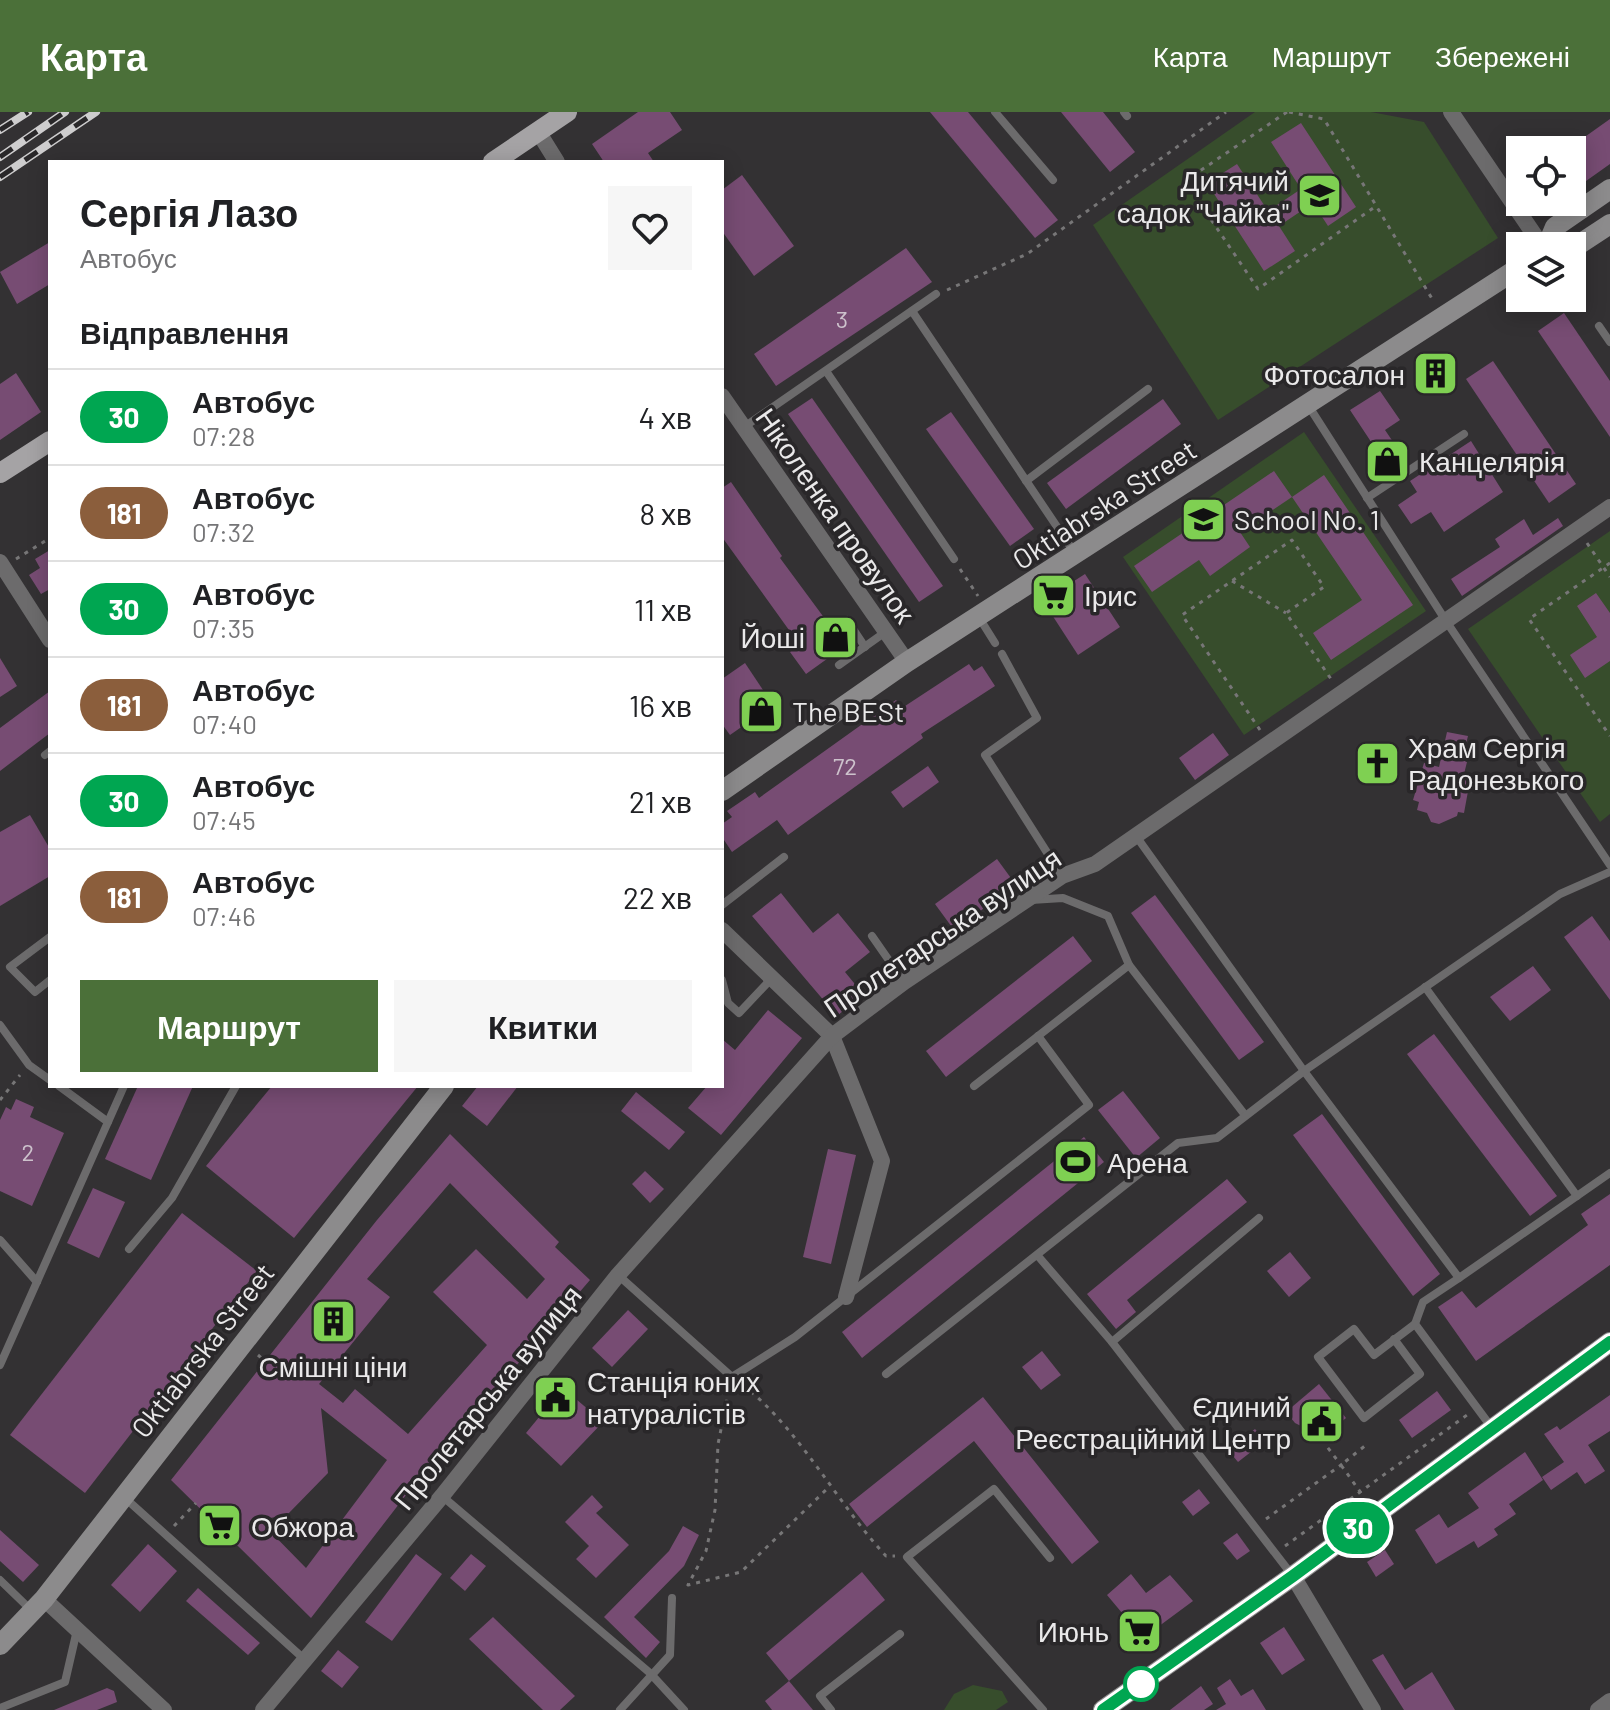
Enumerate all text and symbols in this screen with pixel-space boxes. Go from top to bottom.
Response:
text: Карта [40,33,147,79]
text: Карта [1153,39,1228,73]
text: Маршрут [1272,39,1391,73]
text: Збережені [1435,39,1570,73]
map controls [1506,136,1586,312]
button: locate [1506,136,1586,216]
place label: Дитячий садок "Чайка" [1117,163,1289,229]
school or university icon: Дитячий садок "Чайка" [1296,172,1344,220]
button: heart [608,186,692,270]
text: Сергія Лазо [80,189,298,235]
button: layers [1506,232,1586,312]
text: Автобус [80,242,177,273]
house number: 3 [836,304,848,333]
text: Відправлення [80,314,289,350]
building icon: Фотосалон [1412,350,1460,398]
place label: Фотосалон [1263,357,1405,391]
text: Автобус [192,383,315,419]
text: 4 хв [639,399,692,435]
text: 30 [108,400,140,434]
street label: Ніколенка провулок [749,401,923,629]
text: 07:28 [192,420,255,451]
street label: Oktiabrska Street [1006,432,1202,576]
shop icon: Канцелярія [1364,437,1412,485]
place label: Канцелярія [1419,444,1565,478]
text: Автобус [192,479,315,515]
text: 8 хв [639,495,692,531]
school or university icon: School No. 1 [1179,495,1227,543]
text: 181 [107,496,141,530]
place label: School No. 1 [1234,502,1380,536]
text: 07:32 [192,516,255,547]
supermarket icon: Ірис [1029,571,1077,619]
text: Автобус [192,575,315,611]
place label: Ірис [1084,578,1137,612]
text: 11 хв [634,591,692,627]
text: 30 [108,592,140,626]
text: 07:35 [192,612,255,643]
shop icon: Йоші [812,613,860,661]
place label: Йоші [741,620,805,654]
text: Автобус [192,671,315,707]
text: 16 хв [629,687,692,723]
shop icon: The BESt [737,687,785,735]
text: 181 [107,688,141,722]
place label: The BESt [792,694,904,728]
text: 07:40 [192,708,257,739]
place label: Храм Сергія Радонезького [1408,730,1584,796]
church icon: Храм Сергія Радонезького [1353,739,1401,787]
house number: 72 [833,751,857,780]
text: Автобус [192,767,315,803]
text: 21 хв [629,783,692,819]
text: 30 [108,784,140,818]
text: 07:45 [192,804,256,835]
street label: Пролетарська вулиця [817,840,1067,1024]
text: Автобус [192,863,315,899]
text: 22 хв [623,879,692,915]
text: 181 [107,880,141,914]
text: 07:46 [192,900,256,931]
button: Маршрут [80,980,378,1072]
button: Квитки [394,980,692,1072]
house number: 2 [22,1137,34,1166]
sports icon: Арена [1052,1138,1100,1186]
place label: Арена [1107,1145,1188,1179]
street label: Oktiabrska Street [123,1256,281,1444]
street label: Пролетарська вулиця [386,1278,588,1516]
building icon: Смішні ціни [309,1297,357,1345]
place label: Смішні ціни [259,1349,407,1383]
place label: Станція юних натуралістів [587,1364,760,1430]
public building icon: Станція юних натуралістів [532,1373,580,1421]
place label: Єдиний Реєстраційний Центр [1015,1389,1291,1455]
public building icon: Єдиний Реєстраційний Центр [1298,1398,1346,1446]
supermarket icon: Обжора [196,1502,244,1550]
line badge: 30 [1322,1502,1394,1554]
place label: Обжора [251,1509,354,1543]
text: 30 [1342,1511,1374,1545]
supermarket icon: Июнь [1116,1607,1164,1655]
place label: Июнь [1038,1614,1109,1648]
unlabelled marker [1124,1667,1158,1701]

